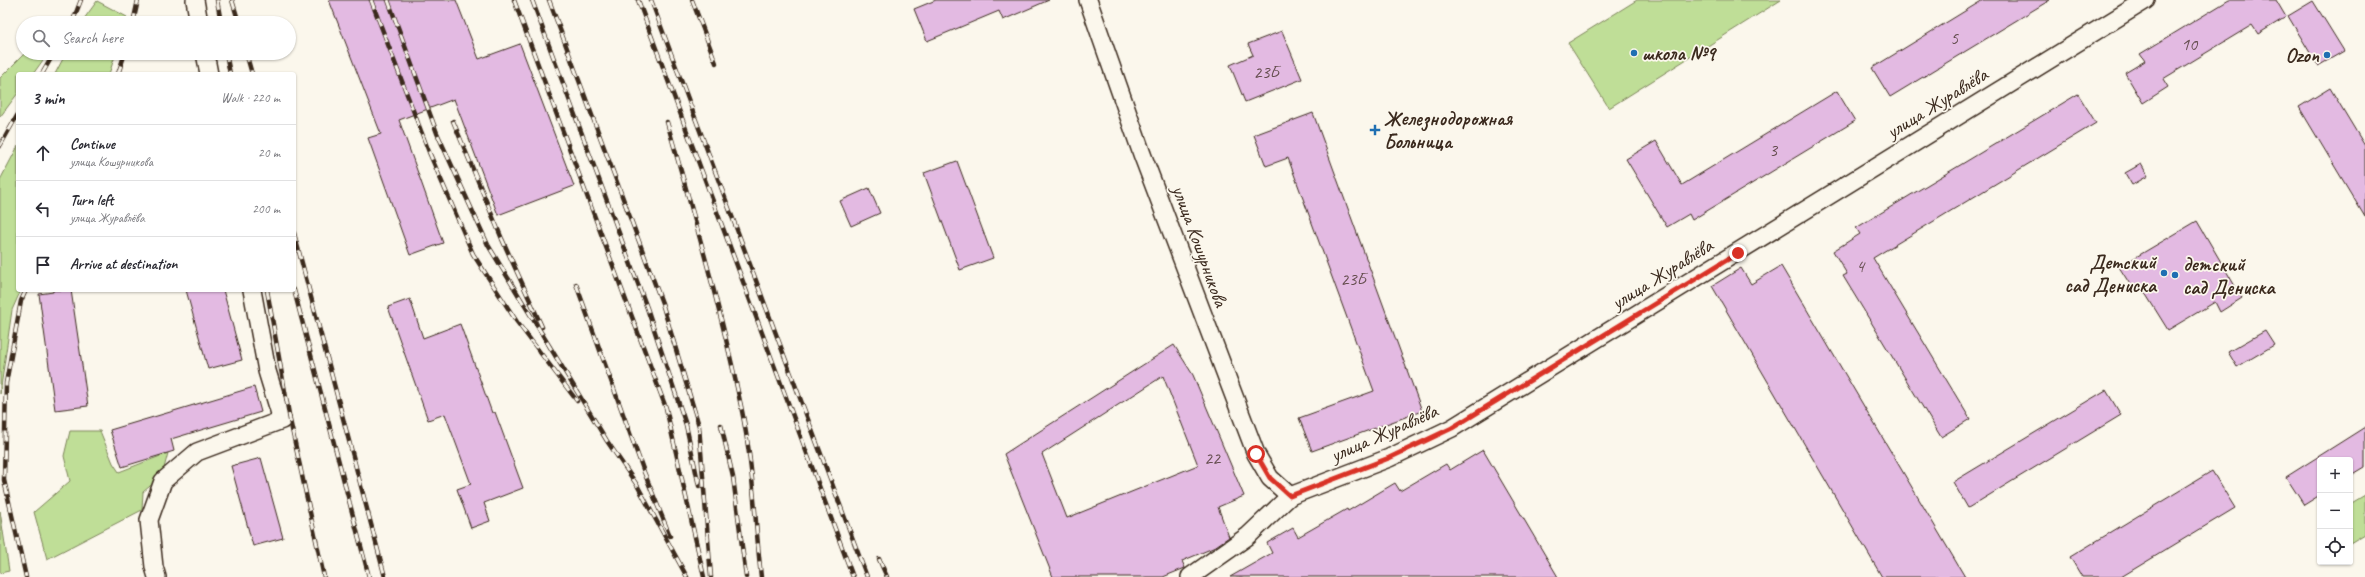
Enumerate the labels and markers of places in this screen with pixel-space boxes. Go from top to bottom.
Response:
place label: школа №9 [1642,41,1717,66]
place label: Ozon [2286,43,2320,68]
marker: школа №9 [1629,48,1639,58]
marker: Ozon [2322,50,2332,60]
place label: Железнодорожная Больница [1384,106,1514,154]
marker: Железнодорожная Больница [1369,124,1381,136]
place label: Детский сад Дениска [2065,250,2158,298]
place label: детский сад Дениска [2183,252,2277,300]
marker: Детский сад Дениска [2159,268,2169,278]
marker: детский сад Дениска [2170,270,2180,280]

